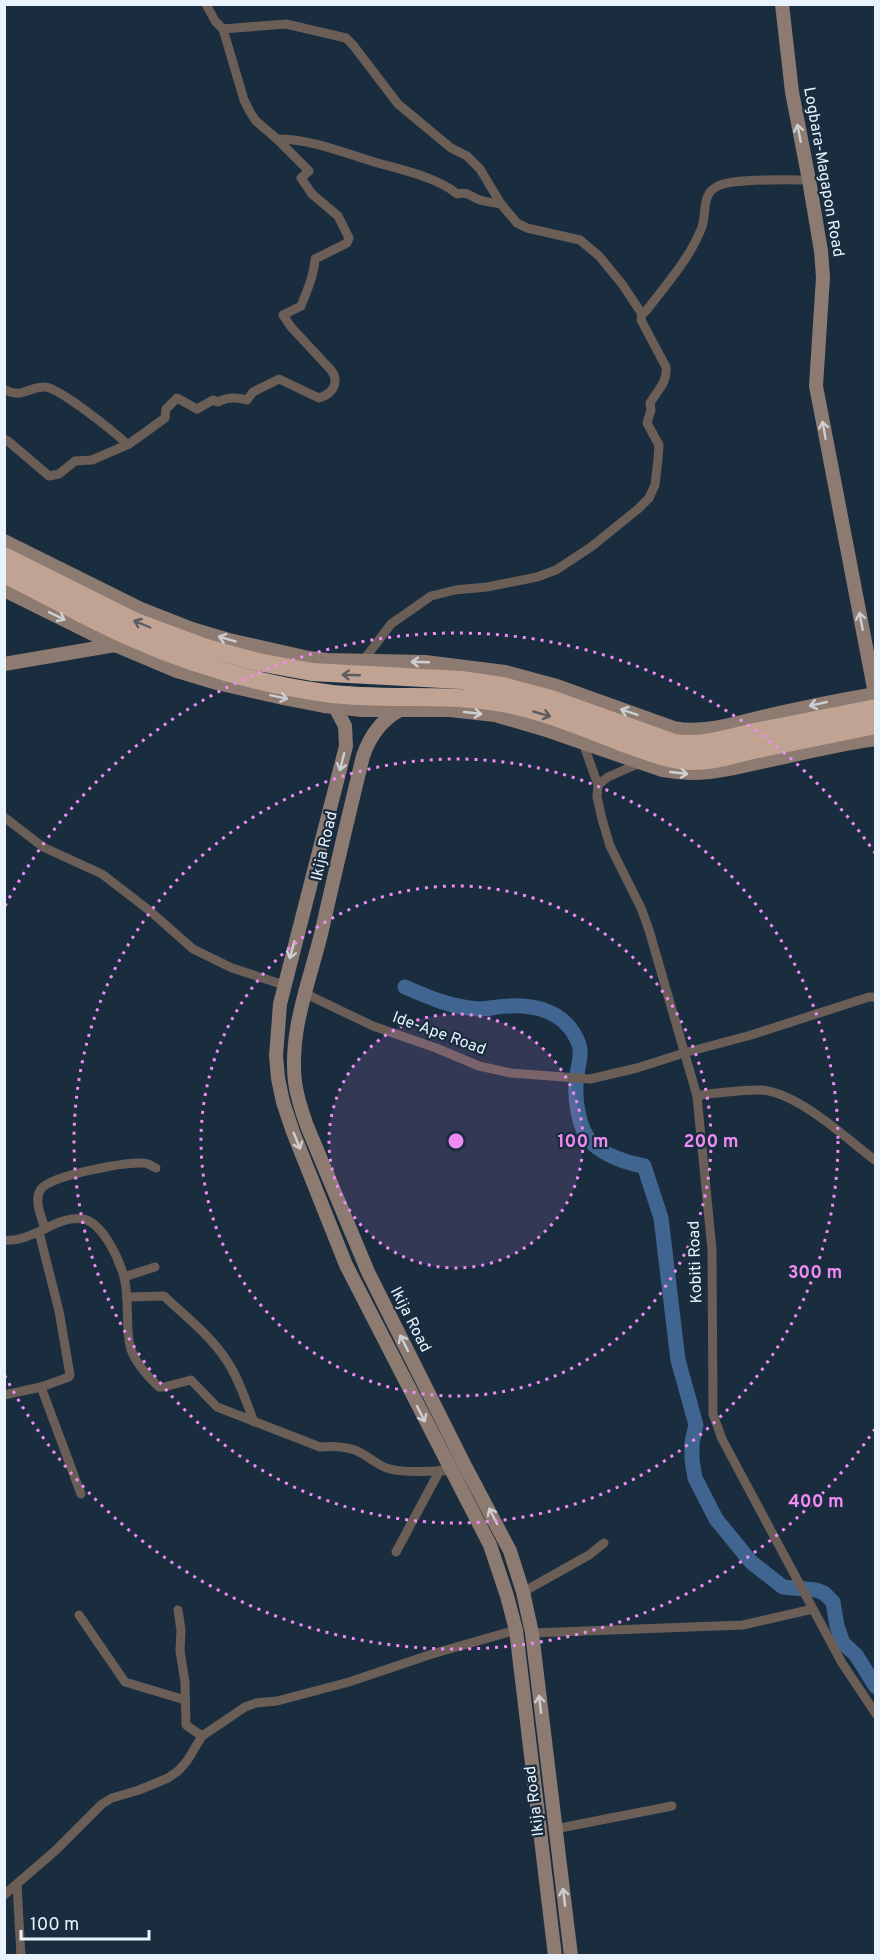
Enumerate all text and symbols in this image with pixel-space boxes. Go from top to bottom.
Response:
street label: Logbara-Magapon Road [798,85,848,259]
one-way arrow [793,123,804,143]
one-way arrow [818,420,829,440]
one-way arrow [48,611,66,623]
one-way arrow [855,612,866,631]
one-way arrow [134,618,152,629]
one-way arrow [218,633,237,644]
one-way arrow [410,656,430,667]
one-way arrow [341,669,361,680]
one-way arrow [269,692,288,704]
one-way arrow [809,699,828,710]
one-way arrow [620,705,638,716]
one-way arrow [462,708,482,719]
one-way arrow [532,709,551,720]
one-way arrow [336,752,348,771]
one-way arrow [669,768,689,779]
street label: Ikija Road [307,809,343,883]
one-way arrow [286,941,298,960]
street label: Ide-Ape Road [390,1008,488,1060]
one-way arrow [292,1131,303,1150]
centre of rings [446,1131,466,1151]
text: 100 m [557,1131,609,1154]
text: 200 m [683,1131,739,1154]
street label: Kobiti Road [685,1220,707,1304]
text: 300 m [788,1262,842,1285]
street label: Ikija Road [385,1284,435,1356]
one-way arrow [397,1334,409,1352]
one-way arrow [416,1404,427,1422]
text: 400 m [788,1491,844,1514]
one-way arrow [487,1508,498,1526]
one-way arrow [534,1694,545,1714]
street label: Ikija Road [521,1765,549,1837]
one-way arrow [558,1888,569,1908]
scale bar [21,1903,148,1941]
text: 100 m [30,1914,79,1937]

